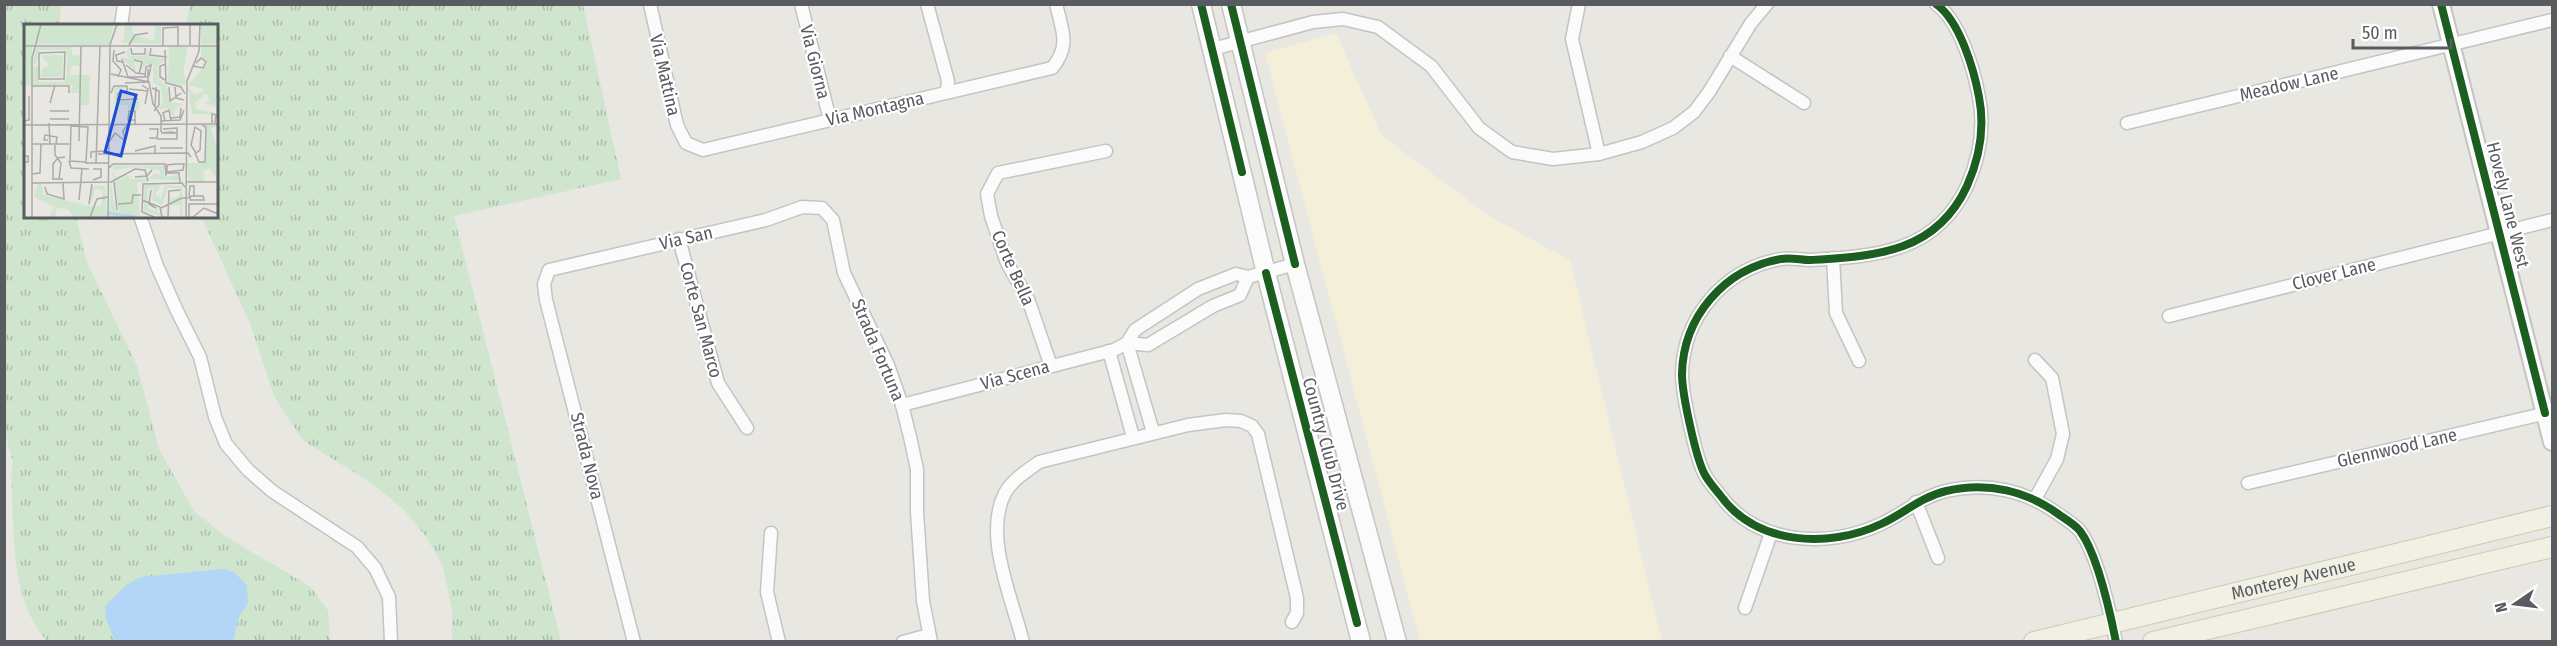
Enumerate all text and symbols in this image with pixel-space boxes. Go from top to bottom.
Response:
scale bar [2353,12,2450,50]
text: 50 m [2362,22,2398,44]
street label: Via Giorna [795,23,835,102]
inset map [24,24,218,218]
street label: Via Mattina [645,32,685,118]
street label: Meadow Lane [2238,62,2341,106]
street label: Via Montagna [824,87,926,131]
street label: Hovely Lane West [2482,140,2534,270]
street label: Via San [657,221,715,255]
street label: Corte Bella [987,227,1039,309]
street label: Clover Lane [2290,253,2378,295]
street label: Corte San Marco [675,260,727,380]
street label: Strada Fortuna [847,296,909,404]
street label: Via Scena [978,355,1052,395]
street label: Country Club Drive [1298,375,1354,513]
street label: Strada Nova [566,410,608,502]
street label: Glennwood Lane [2335,423,2459,472]
street label: Monterey Avenue [2229,553,2358,605]
north arrow [2485,574,2545,634]
text: N [2491,601,2511,614]

